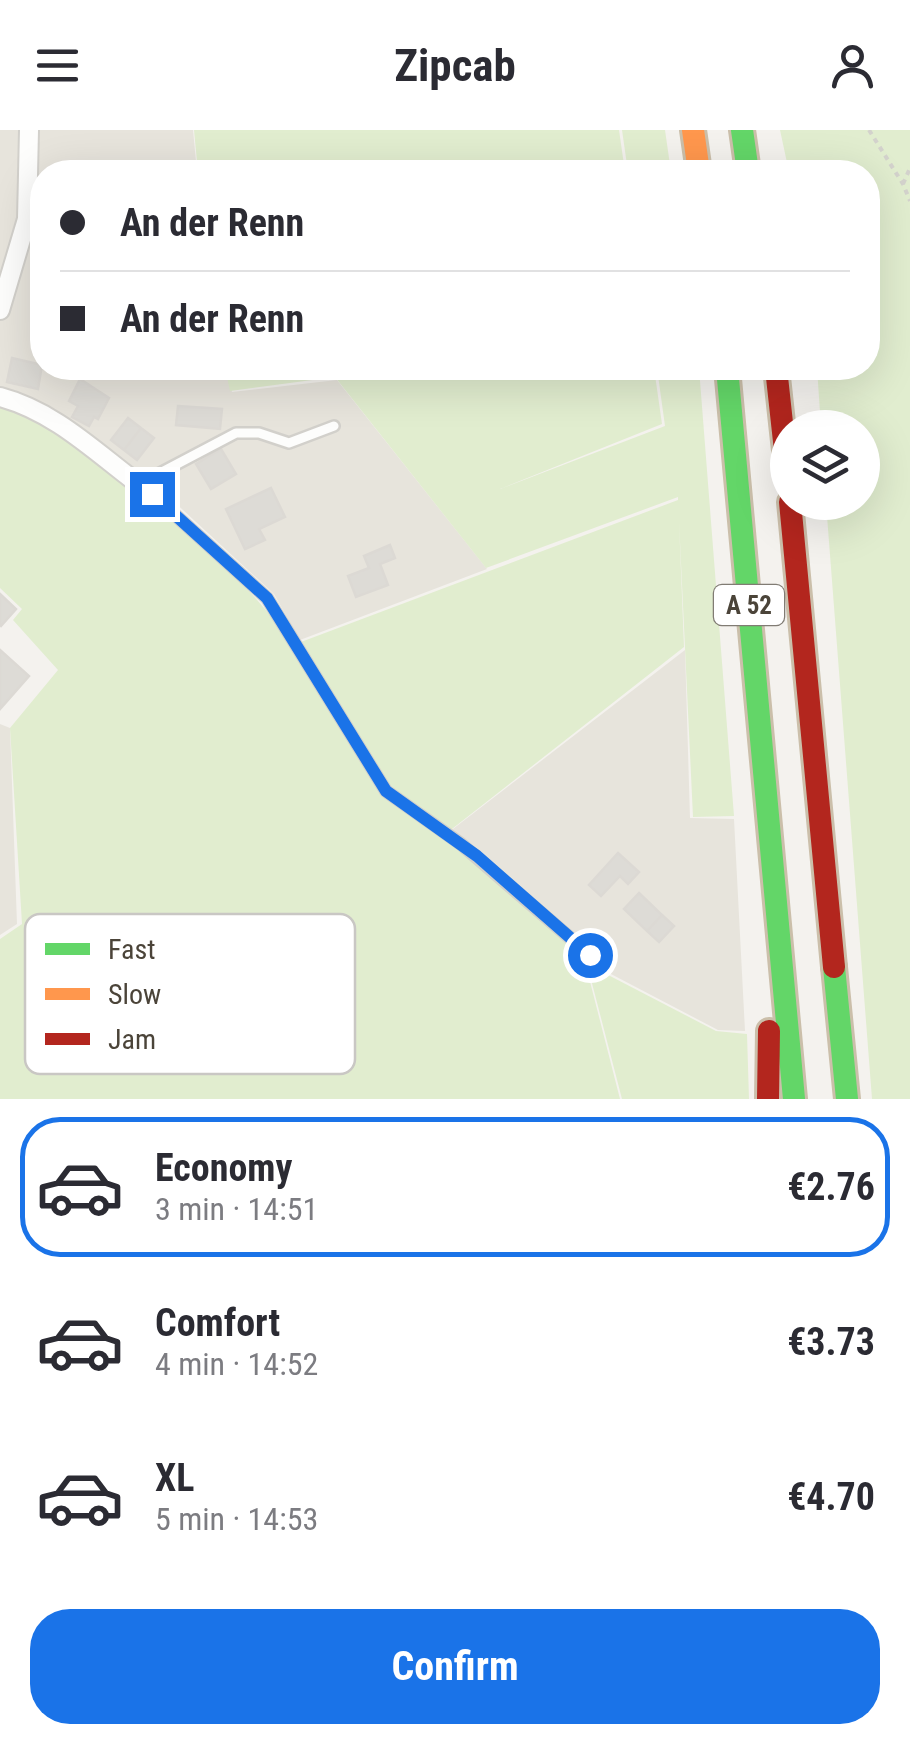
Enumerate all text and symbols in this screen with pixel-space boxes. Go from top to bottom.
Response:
icon: menu [30,38,85,93]
icon: person [825,38,880,93]
text: Zipcab [394,39,516,92]
text: An der Renn [120,201,304,245]
text: An der Renn [120,297,304,341]
map controls [770,410,880,520]
button: layers [770,410,880,520]
route end [130,472,175,517]
road number: A 52 [714,585,784,625]
legend [25,914,355,1074]
text: Fast [108,933,155,966]
route start [568,933,613,978]
text: Slow [108,978,161,1011]
text: Jam [108,1023,156,1056]
icon: car [35,1142,125,1232]
text: Economy [155,1146,292,1190]
text: €2.76 [787,1165,875,1209]
text: 3 min · 14:51 [155,1190,318,1228]
icon: car [35,1297,125,1387]
text: Comfort [155,1301,280,1345]
text: €3.73 [787,1320,875,1364]
text: 4 min · 14:52 [155,1345,318,1383]
icon: car [35,1452,125,1542]
text: XL [155,1456,194,1500]
text: €4.70 [787,1475,875,1519]
text: 5 min · 14:53 [155,1500,318,1538]
button: Confirm [30,1609,880,1724]

